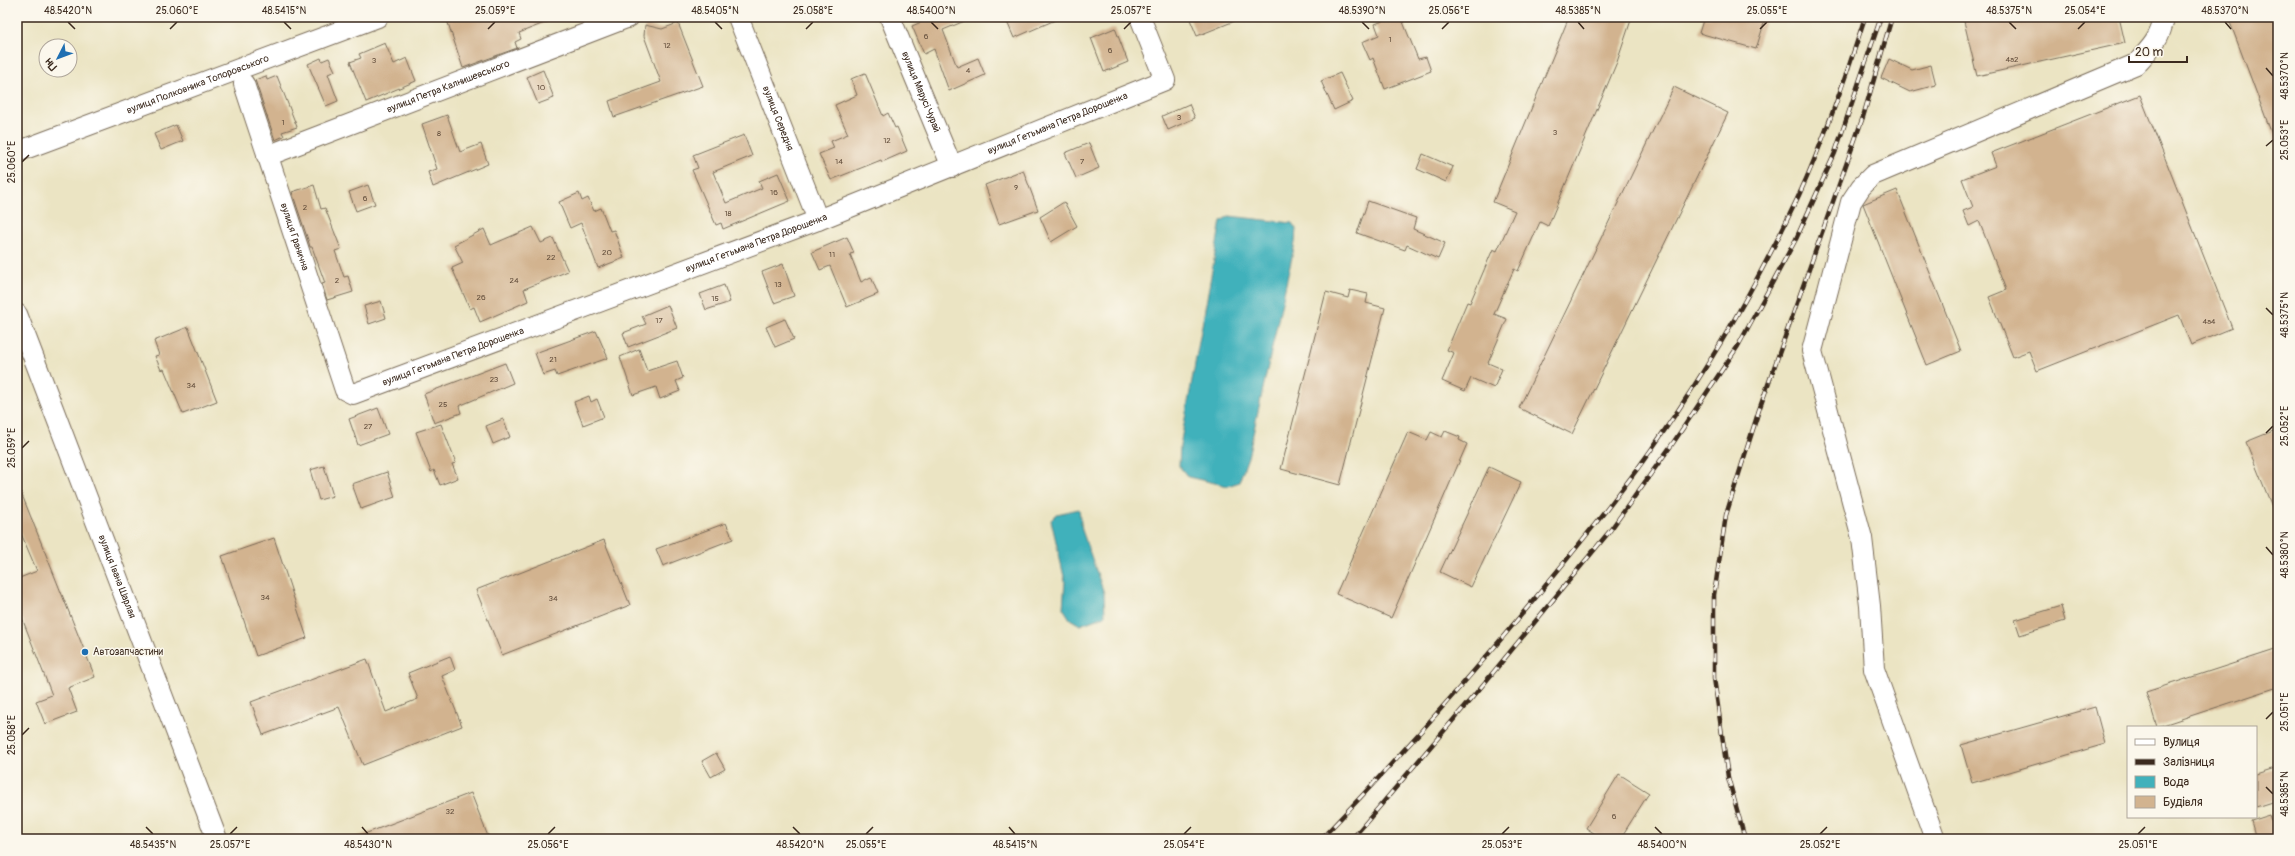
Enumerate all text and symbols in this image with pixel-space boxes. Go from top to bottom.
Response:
text: 48.5420°N [44,5,92,17]
text: 25.060°E [156,5,198,17]
text: 48.5415°N [262,5,307,17]
text: 25.059°E [475,5,515,17]
text: 48.5405°N [691,5,739,17]
text: 25.058°E [793,5,833,17]
text: 48.5400°N [906,5,956,17]
text: 25.057°E [1111,5,1151,17]
text: 48.5390°N [1338,5,1386,17]
text: 25.056°E [1429,5,1469,17]
text: 48.5385°N [1555,5,1601,17]
text: 25.055°E [1747,5,1787,17]
text: 48.5375°N [1986,5,2032,17]
text: 25.054°E [2065,5,2105,17]
text: 48.5370°N [2201,5,2249,17]
house number: 6 [924,32,929,41]
house number: 1 [1388,35,1392,44]
north arrow [38,38,78,78]
scale bar [2129,38,2187,64]
house number: 12 [663,41,671,50]
text: 20 m [2135,45,2164,60]
house number: 6 [1108,46,1113,55]
street label: вулиця Марусі Чурай [899,50,943,134]
street label: вулиця Полковника Топоровського [125,52,271,116]
text: 48.5370°N [2279,52,2291,100]
text: Пн [42,55,60,73]
house number: 4а2 [2006,55,2019,64]
house number: 3 [372,56,377,65]
street label: вулиця Петра Калнишевського [385,57,512,115]
house number: 4 [966,66,971,75]
house number: 10 [537,83,546,92]
street label: вулиця Середня [760,84,796,153]
street label: вулиця Гетьмана Петра Дорошенка [986,90,1130,157]
house number: 3 [1177,113,1182,122]
house number: 1 [281,118,285,127]
text: 25.053°E [2279,120,2291,160]
house number: 3 [1553,128,1558,137]
house number: 8 [437,129,441,138]
house number: 12 [883,136,891,145]
text: 25.060°E [6,141,18,183]
house number: 14 [835,157,843,166]
house number: 7 [1080,157,1085,166]
house number: 9 [1014,183,1018,192]
house number: 16 [770,188,778,197]
house number: 6 [363,194,368,203]
street label: вулиця Гранична [278,202,311,273]
house number: 2 [303,203,308,212]
house number: 18 [724,209,732,218]
street label: вулиця Гетьмана Петра Дорошенка [684,211,829,275]
house number: 20 [602,248,613,257]
house number: 11 [829,250,835,259]
house number: 22 [547,253,556,262]
house number: 2 [335,276,340,285]
house number: 24 [509,276,519,285]
house number: 13 [774,280,782,289]
text: 48.5375°N [2279,292,2291,338]
house number: 26 [476,293,486,302]
house number: 15 [711,294,719,303]
house number: 17 [655,316,663,325]
house number: 4а4 [2203,317,2216,326]
street label: вулиця Гетьмана Петра Дорошенка [381,324,526,389]
house number: 21 [549,355,557,364]
house number: 23 [490,375,499,384]
house number: 34 [186,381,196,390]
house number: 25 [439,400,447,409]
text: 25.052°E [2279,406,2291,446]
house number: 27 [364,422,373,431]
text: 25.059°E [6,428,18,468]
text: 48.5380°N [2279,531,2291,579]
street label: вулиця Івана Шарлая [96,533,139,620]
house number: 34 [260,593,270,602]
house number: 34 [548,594,558,603]
place label: Автозапчастини [93,646,163,658]
marker: Автозапчастини [80,647,90,657]
text: 25.051°E [2279,693,2291,731]
text: 25.058°E [6,715,18,755]
legend [2127,726,2257,818]
text: Вулиця [2163,735,2200,750]
text: Залізниця [2163,755,2215,770]
text: 48.5385°N [2279,771,2291,817]
text: Вода [2163,775,2189,790]
text: Будівля [2163,795,2203,810]
house number: 32 [446,807,455,816]
house number: 6 [1612,812,1617,821]
text: 48.5435°N [130,839,176,851]
text: 25.057°E [210,839,250,851]
text: 48.5430°N [344,839,392,851]
text: 25.056°E [528,839,568,851]
text: 48.5420°N [776,839,824,851]
text: 25.055°E [846,839,886,851]
text: 48.5415°N [993,839,1038,851]
text: 25.054°E [1164,839,1204,851]
text: 25.053°E [1482,839,1522,851]
text: 48.5400°N [1637,839,1687,851]
text: 25.052°E [1800,839,1840,851]
text: 25.051°E [2119,839,2157,851]

